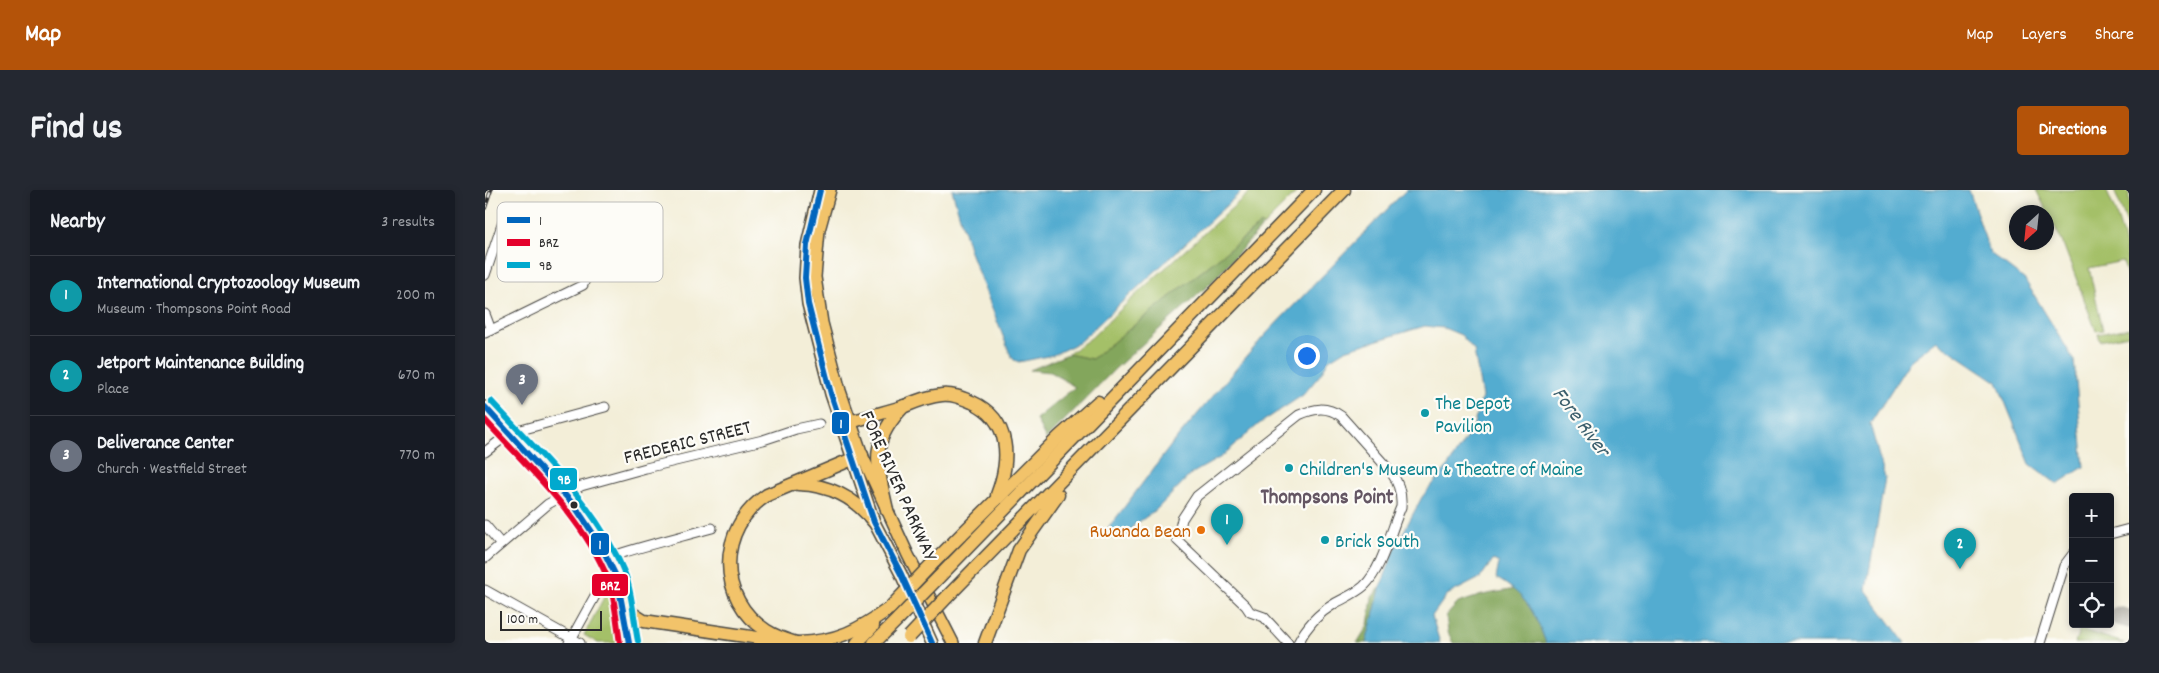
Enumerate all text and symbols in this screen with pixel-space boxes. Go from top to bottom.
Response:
text: Map [25,18,61,52]
text: Map [1966,23,1993,48]
text: Layers [2021,23,2067,48]
text: Share [2095,23,2134,48]
text: Find us [30,105,122,155]
button: Directions [2017,106,2129,155]
legend [497,202,663,282]
north arrow [2009,205,2054,250]
text: Nearby [50,208,105,238]
text: 3 results [381,211,435,234]
text: 1 [539,212,542,232]
text: BRZ [539,234,559,254]
text: 9B [539,257,552,277]
text: International Cryptozoology Museum [97,271,360,298]
text: 1 [64,284,68,307]
text: 200 m [396,284,435,307]
text: Museum · Thompsons Point Road [97,298,291,321]
your location [1294,343,1320,369]
text: Jetport Maintenance Building [97,351,304,378]
text: 2 [63,364,70,387]
text: 670 m [398,364,435,387]
pin: 3 [506,364,538,405]
text: Place [97,378,129,401]
water label: Fore River [1543,382,1617,466]
place label: The Depot Pavilion [1435,391,1510,442]
street label: FORE RIVER PARKWAY [852,407,943,566]
marker: The Depot Pavilion [1419,407,1431,419]
line badge: 1 [831,411,850,435]
street label: FREDERIC STREET [621,415,754,473]
text: 1 [839,415,843,435]
text: Deliverance Center [97,431,233,458]
text: 3 [62,444,70,467]
text: 770 m [399,444,435,467]
place label: Children's Museum & Theatre of Maine [1299,457,1583,485]
text: Church · Westfield Street [97,458,247,481]
marker: Children's Museum & Theatre of Maine [1283,462,1295,474]
line badge: 9B [549,467,578,491]
text: 9B [557,471,571,491]
district label: Thompsons Point [1260,484,1394,514]
map controls [2069,493,2114,628]
button: + [2069,493,2114,538]
unlabelled marker [569,500,579,510]
pin: 1 [1211,504,1243,545]
place label: Rwanda Bean [1090,519,1191,547]
marker: Rwanda Bean [1195,524,1207,536]
pin: 2 [1944,528,1976,569]
place label: Brick South [1335,529,1419,557]
line badge: 1 [590,532,610,556]
marker: Brick South [1319,534,1331,546]
text: 1 [598,536,602,556]
button: − [2069,538,2114,583]
line badge: BRZ [591,573,629,597]
text: BRZ [600,577,621,597]
button: locate [2069,583,2114,628]
scale bar [500,608,603,631]
text: 100 m [507,610,538,630]

